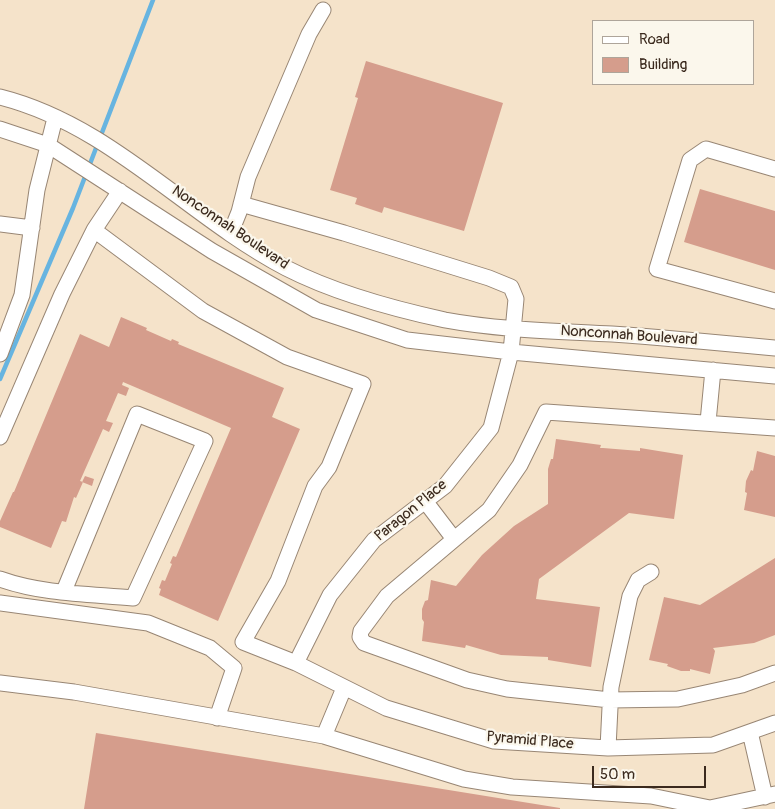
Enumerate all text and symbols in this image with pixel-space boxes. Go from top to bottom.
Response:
legend [592,20,755,85]
text: Road [639,30,670,49]
text: Building [639,55,687,74]
street label: Nonconnah Boulevard [168,182,292,274]
street label: Nonconnah Boulevard [560,322,698,350]
street label: Paragon Place [371,476,451,546]
street label: Pyramid Place [486,728,574,754]
scale bar [595,756,709,788]
text: 50 m [600,765,635,784]

